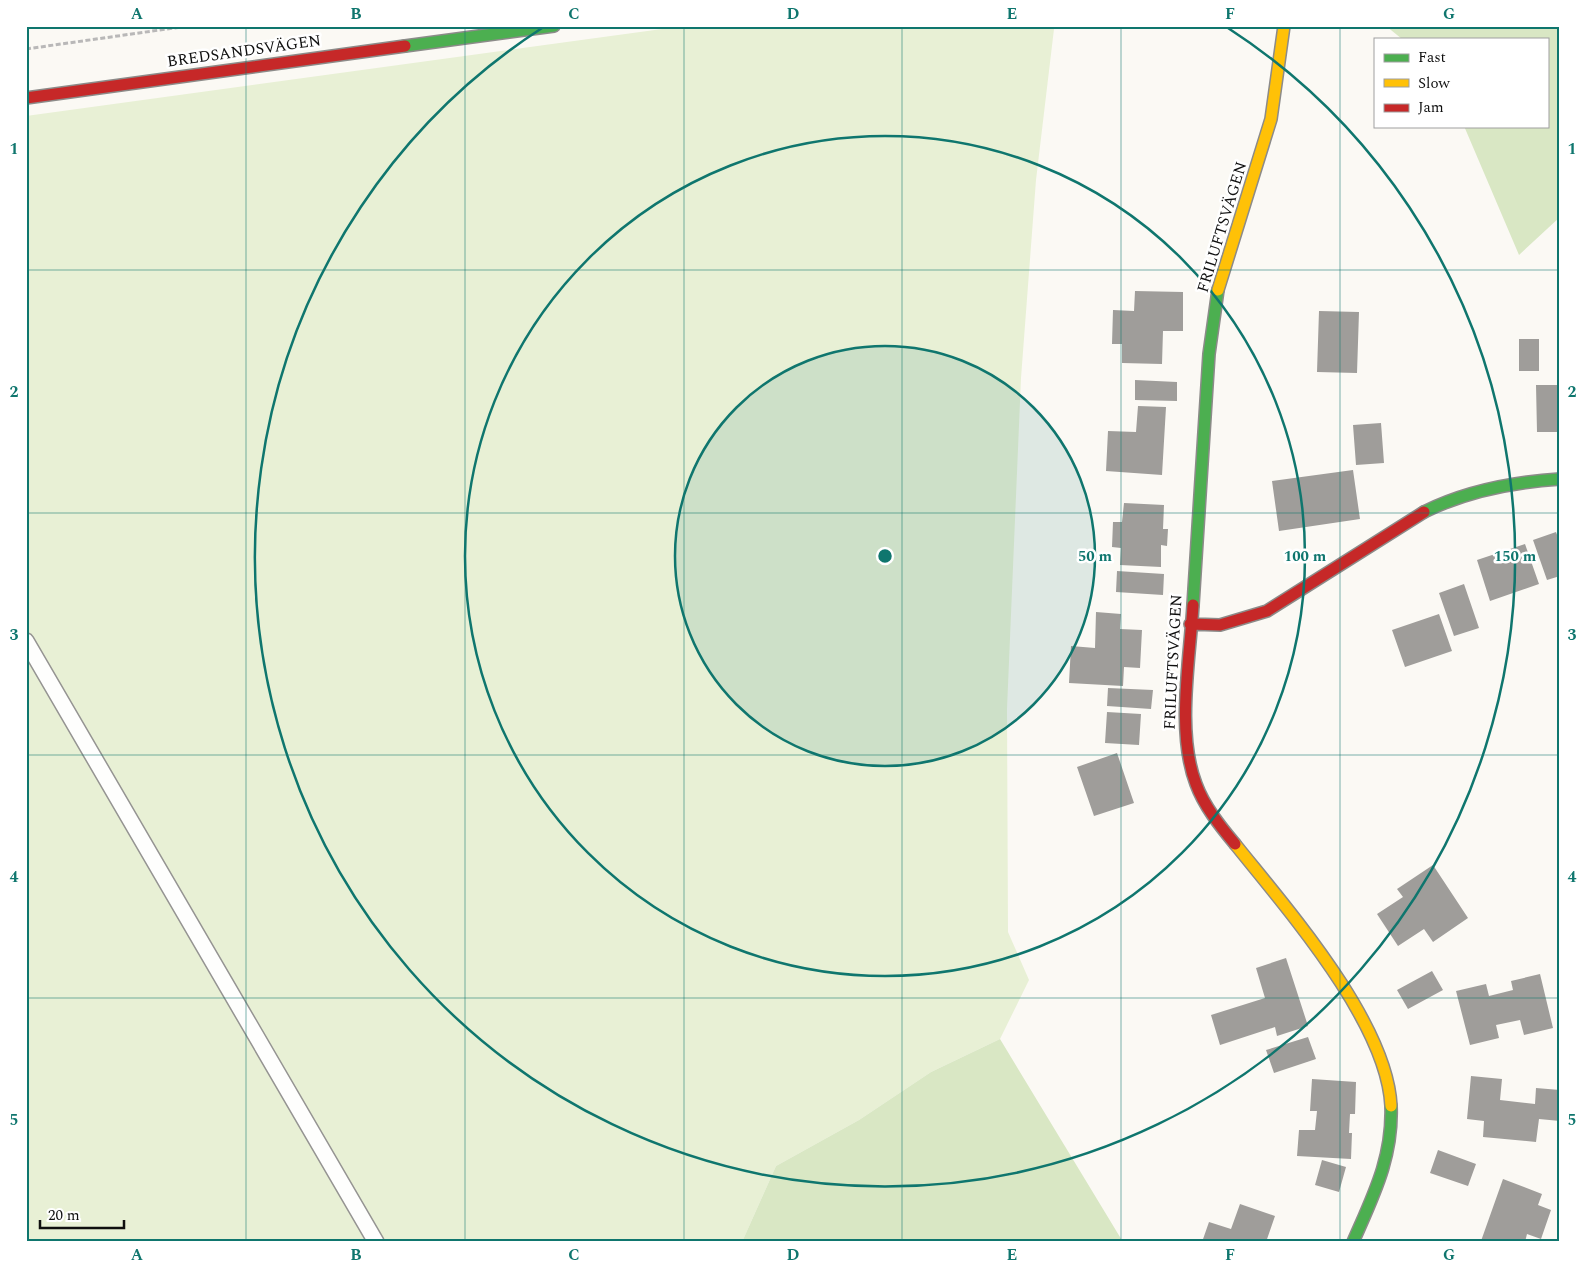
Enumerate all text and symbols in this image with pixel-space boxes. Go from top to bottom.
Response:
text: A [131,2,144,26]
text: B [350,2,362,26]
text: C [568,2,580,26]
text: D [787,2,800,26]
text: E [1007,2,1017,26]
text: F [1225,2,1235,26]
text: G [1443,2,1455,26]
street label: BREDSANDSVÄGEN [165,28,323,74]
legend [1374,38,1548,128]
text: Fast [1418,46,1446,69]
text: Slow [1418,72,1450,95]
text: Jam [1418,96,1444,119]
text: 1 [10,137,18,161]
text: 1 [1568,137,1576,161]
street label: FRILUFTSVÄGEN [1191,159,1253,295]
text: 2 [10,380,19,404]
text: 2 [1568,380,1577,404]
text: 50 m [1078,545,1113,568]
text: 100 m [1284,545,1327,568]
text: 150 m [1494,545,1537,568]
centre of rings [876,547,894,565]
street label: FRILUFTSVÄGEN [1157,594,1189,730]
text: 3 [10,623,19,647]
text: 3 [1568,623,1577,647]
text: 4 [10,865,19,889]
text: 4 [1568,865,1577,889]
text: 5 [10,1108,18,1132]
text: 5 [1568,1108,1576,1132]
scale bar [40,1198,124,1230]
text: 20 m [48,1204,80,1227]
text: A [131,1243,144,1267]
text: B [350,1243,362,1267]
text: C [568,1243,580,1267]
text: D [787,1243,800,1267]
text: E [1007,1243,1017,1267]
text: F [1225,1243,1235,1267]
text: G [1443,1243,1455,1267]

